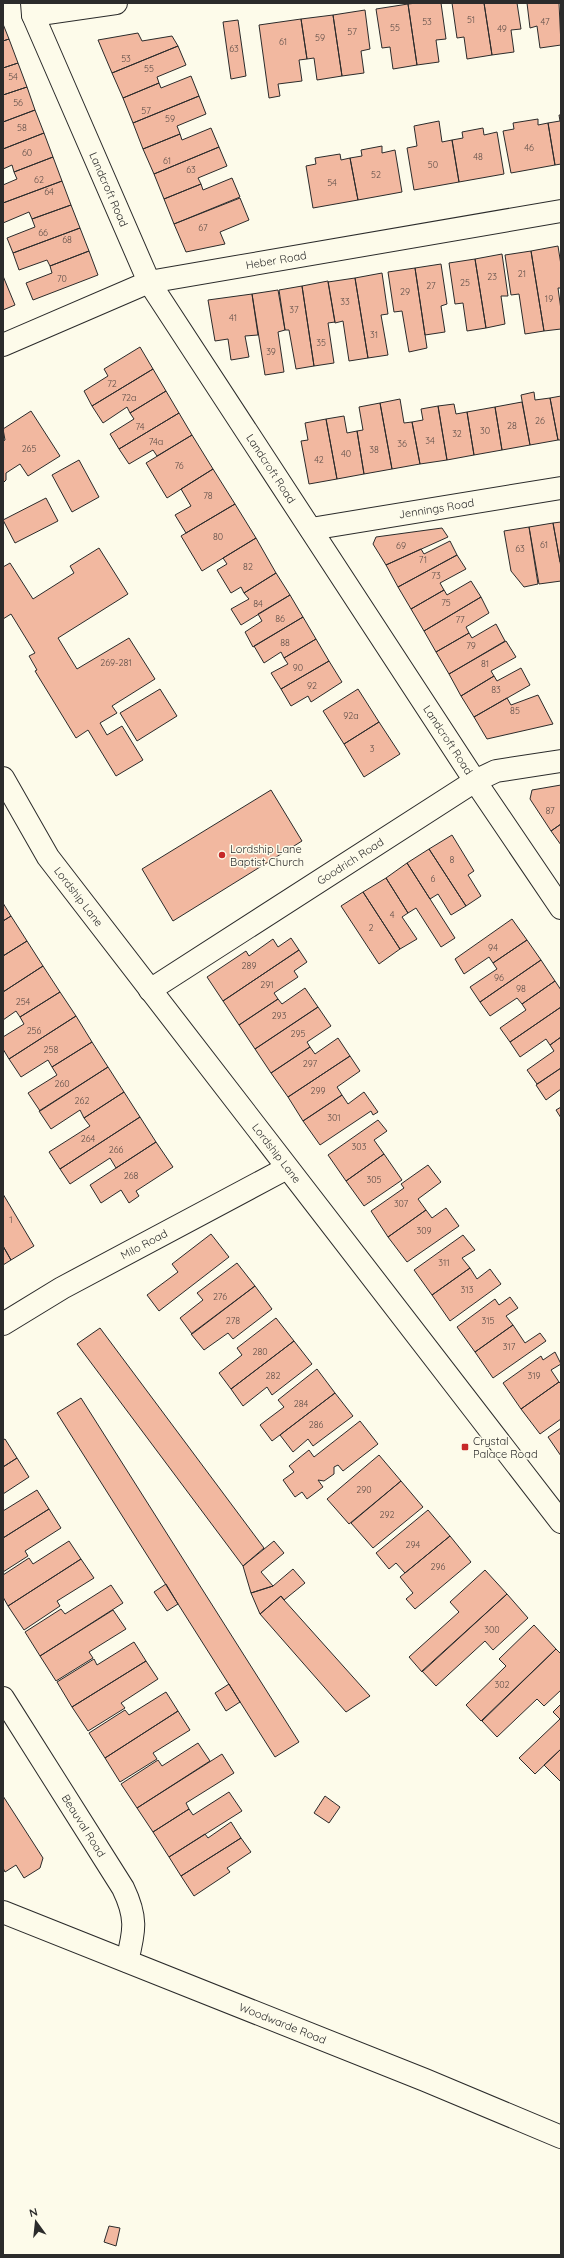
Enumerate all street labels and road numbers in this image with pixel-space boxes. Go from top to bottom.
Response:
street label: Landcroft Road [86,150,131,229]
street label: Heber Road [245,248,308,272]
street label: Landcroft Road [243,431,299,506]
street label: Jennings Road [398,495,475,522]
street label: Landcroft Road [420,702,476,777]
street label: Goodrich Road [314,835,386,888]
street label: Lordship Lane [51,864,106,929]
street label: Lordship Lane [249,1121,304,1186]
street label: Milo Road [118,1226,170,1262]
street label: Beauval Road [59,1792,109,1860]
street label: Woodwarde Road [237,2000,328,2047]

